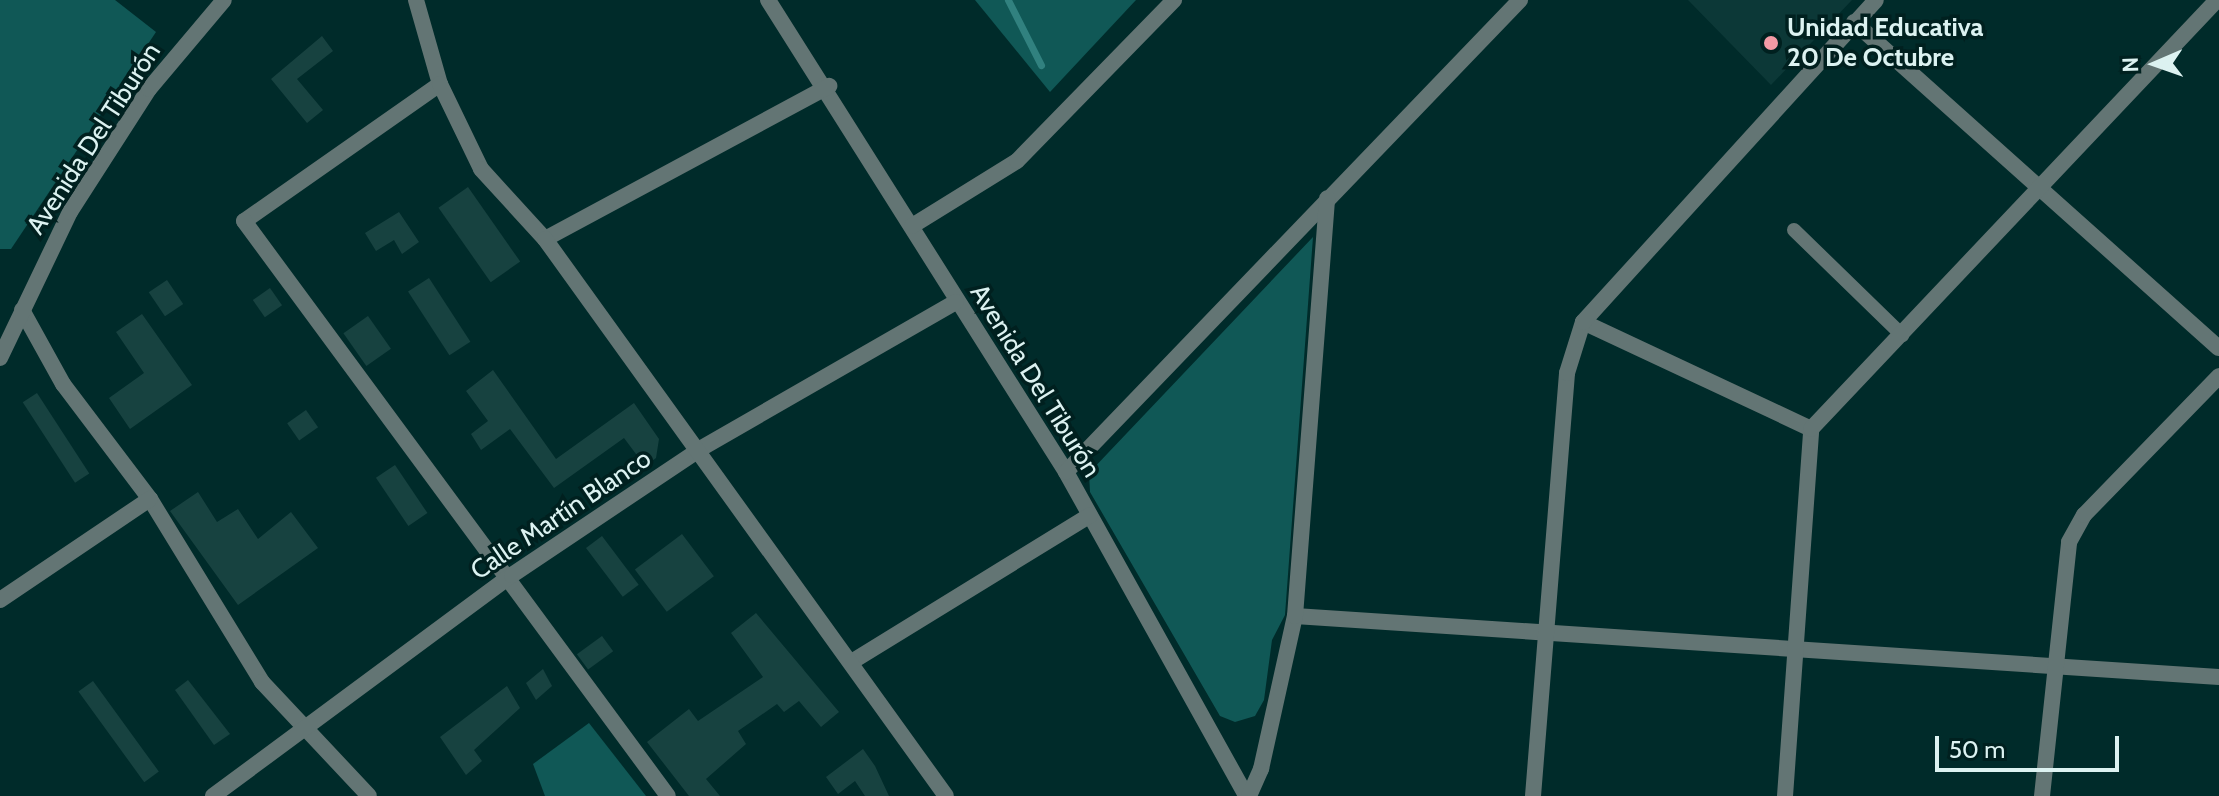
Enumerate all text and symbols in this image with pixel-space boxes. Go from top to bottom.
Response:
place label: Unidad Educativa 20 De Octubre [1787,12,1984,74]
north arrow [2115,24,2195,104]
marker: Unidad Educativa 20 De Octubre [1762,34,1780,52]
street label: Avenida Del Tiburón [21,38,167,240]
text: N [2117,57,2144,73]
street label: Avenida Del Tiburón [963,279,1107,483]
street label: Calle Martín Blanco [465,443,657,587]
scale bar [1939,720,2123,770]
text: 50 m [1949,735,2005,764]

